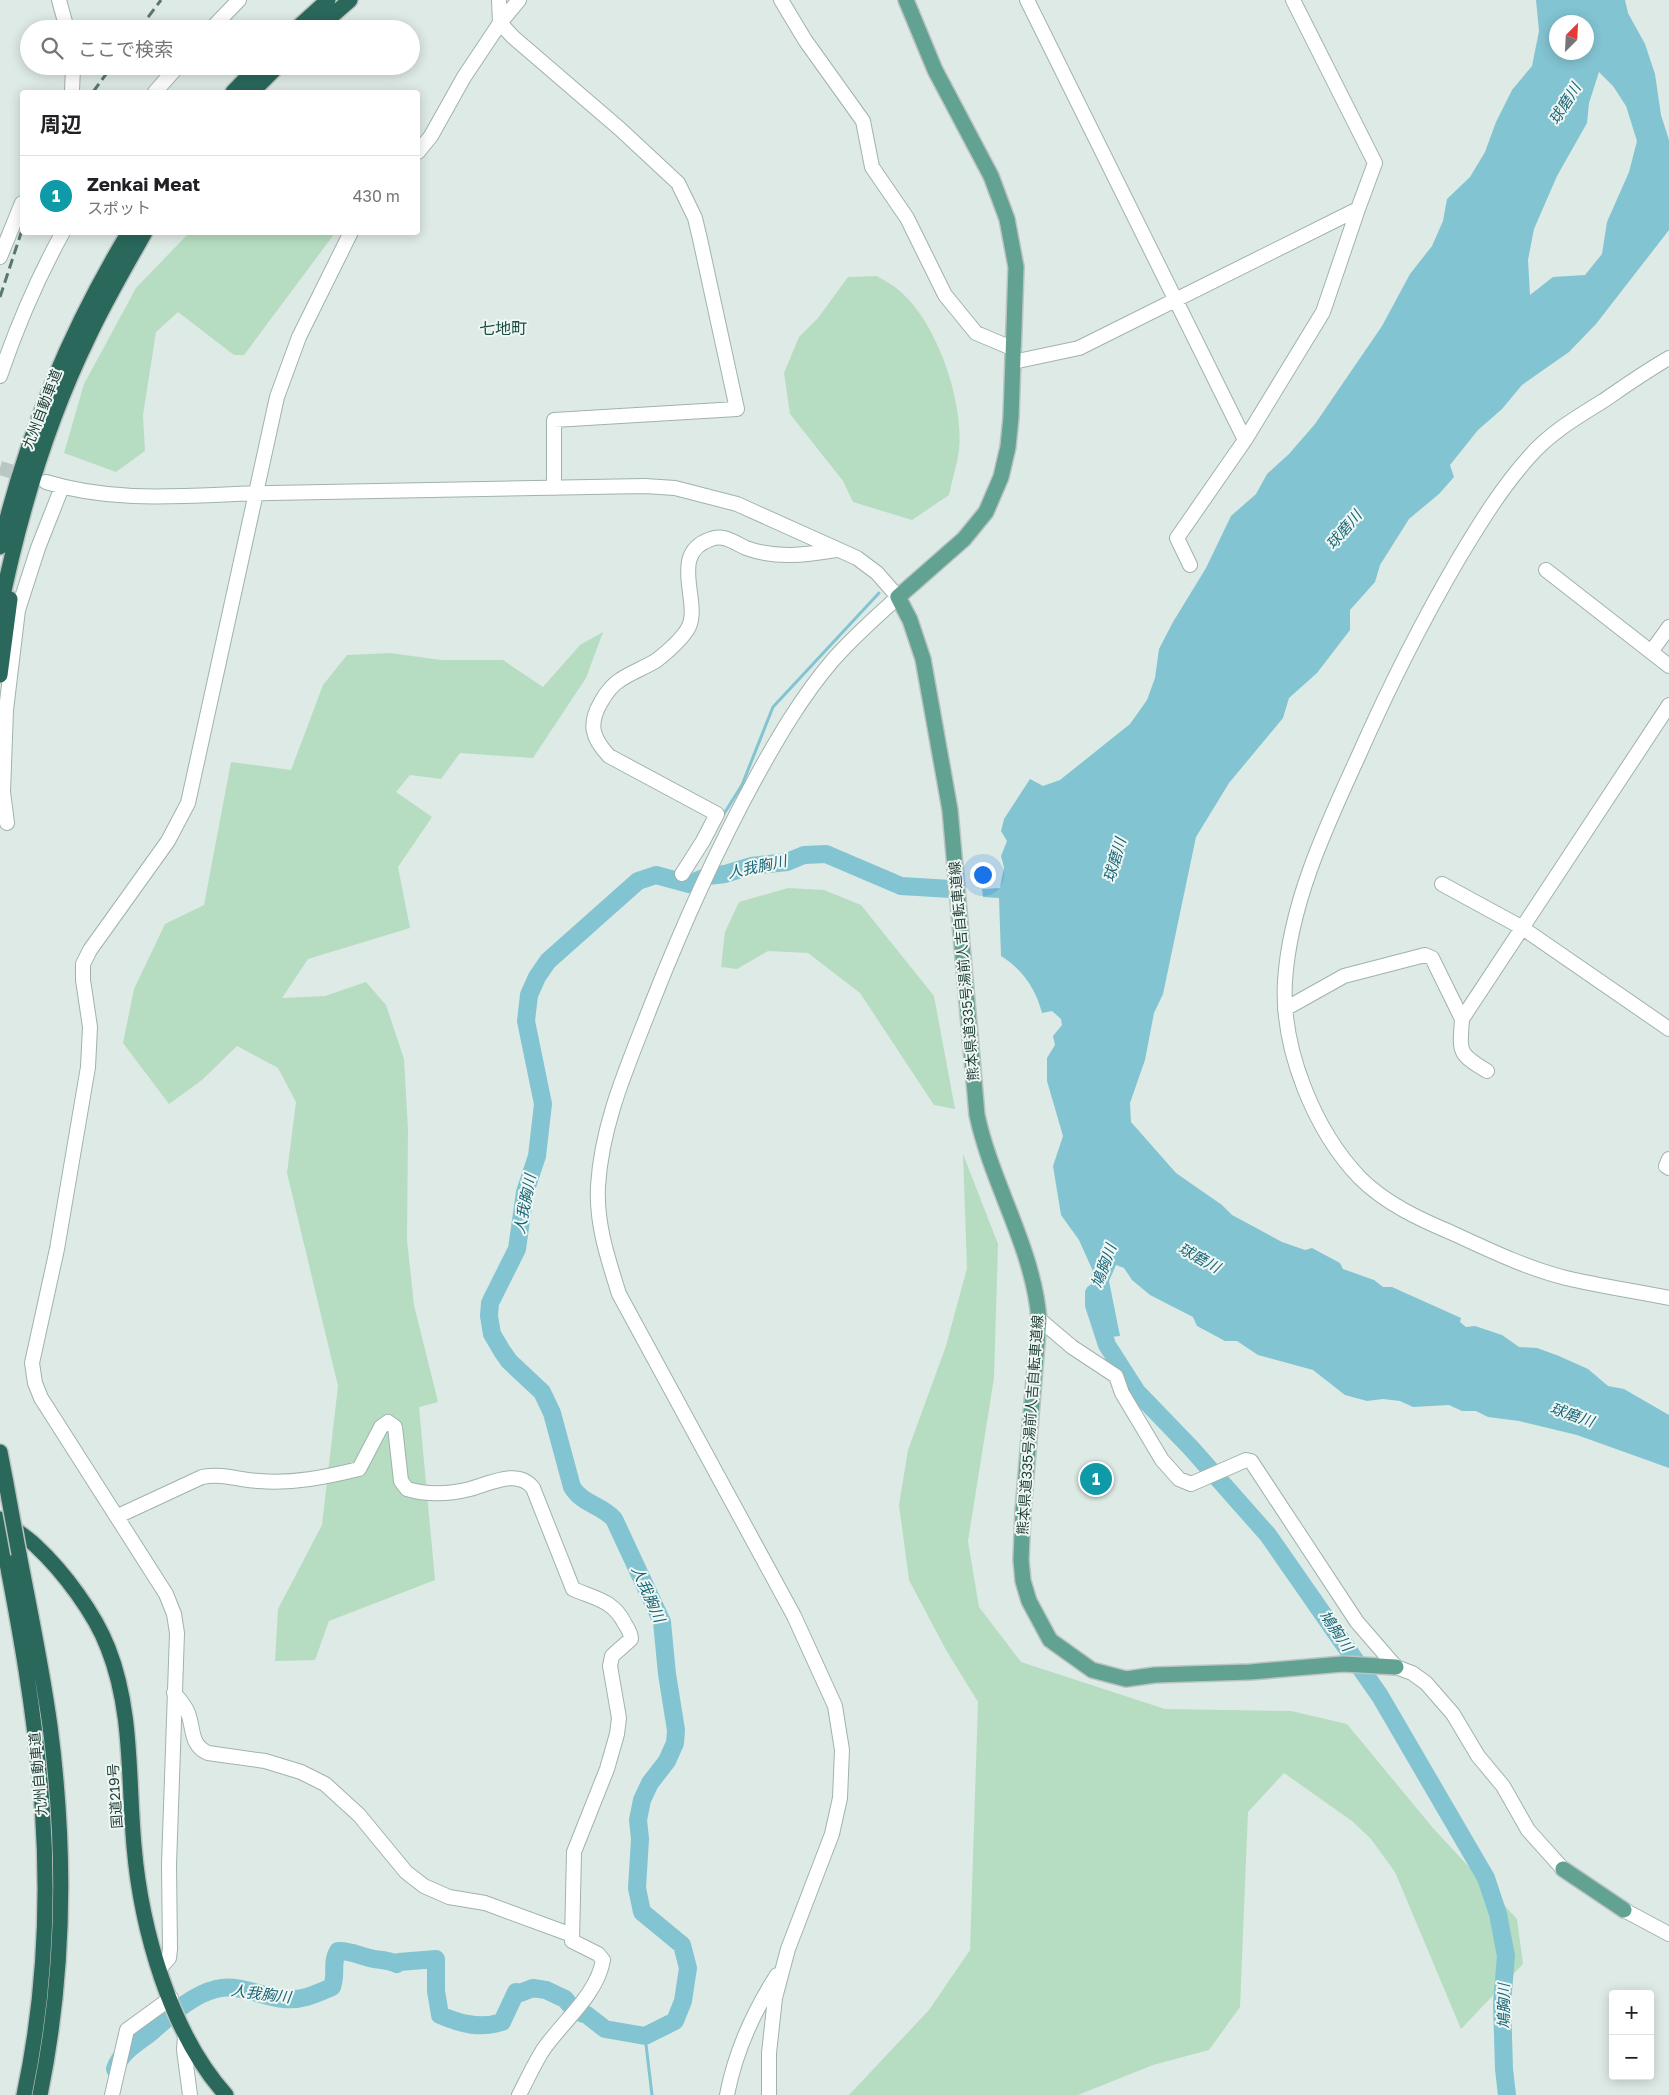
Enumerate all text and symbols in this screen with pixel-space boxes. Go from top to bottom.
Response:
north arrow [1549,15,1594,60]
search box [20,20,420,75]
icon: search [38,34,66,62]
text: ここで検索 [78,37,173,60]
water label: 球磨川 [1545,78,1585,127]
text: 周辺 [40,111,82,137]
text: Zenkai Meat [87,172,200,195]
text: 1 [52,186,60,206]
text: 430 m [353,186,400,206]
text: スポット [87,198,151,218]
district label: 七地町 [479,318,527,338]
street label: 九州自動車道 [19,367,65,451]
water label: 球磨川 [1322,505,1366,552]
water label: 球磨川 [1099,834,1129,884]
water label: 人我胸川 [726,851,790,881]
street label: 熊本県道335号湯前人吉自転車道線 [945,860,982,1082]
your location [970,862,996,888]
water label: 人我胸川 [509,1171,539,1235]
water label: 球磨川 [1175,1238,1225,1277]
water label: 鳩胸川 [1087,1240,1120,1290]
street label: 熊本県道335号湯前人吉自転車道線 [1013,1314,1046,1536]
water label: 球磨川 [1548,1398,1598,1431]
pin: 1 [1080,1460,1112,1498]
water label: 人我胸川 [628,1563,670,1626]
water label: 鳩胸川 [1317,1607,1358,1656]
street label: 九州自動車道 [25,1731,50,1817]
street label: 国道219号 [104,1763,125,1829]
water label: 人我胸川 [230,1980,294,2006]
water label: 鳩胸川 [1494,1982,1512,2029]
map controls [1609,1990,1654,2080]
button: + [1609,1990,1654,2035]
button: − [1609,2035,1654,2080]

